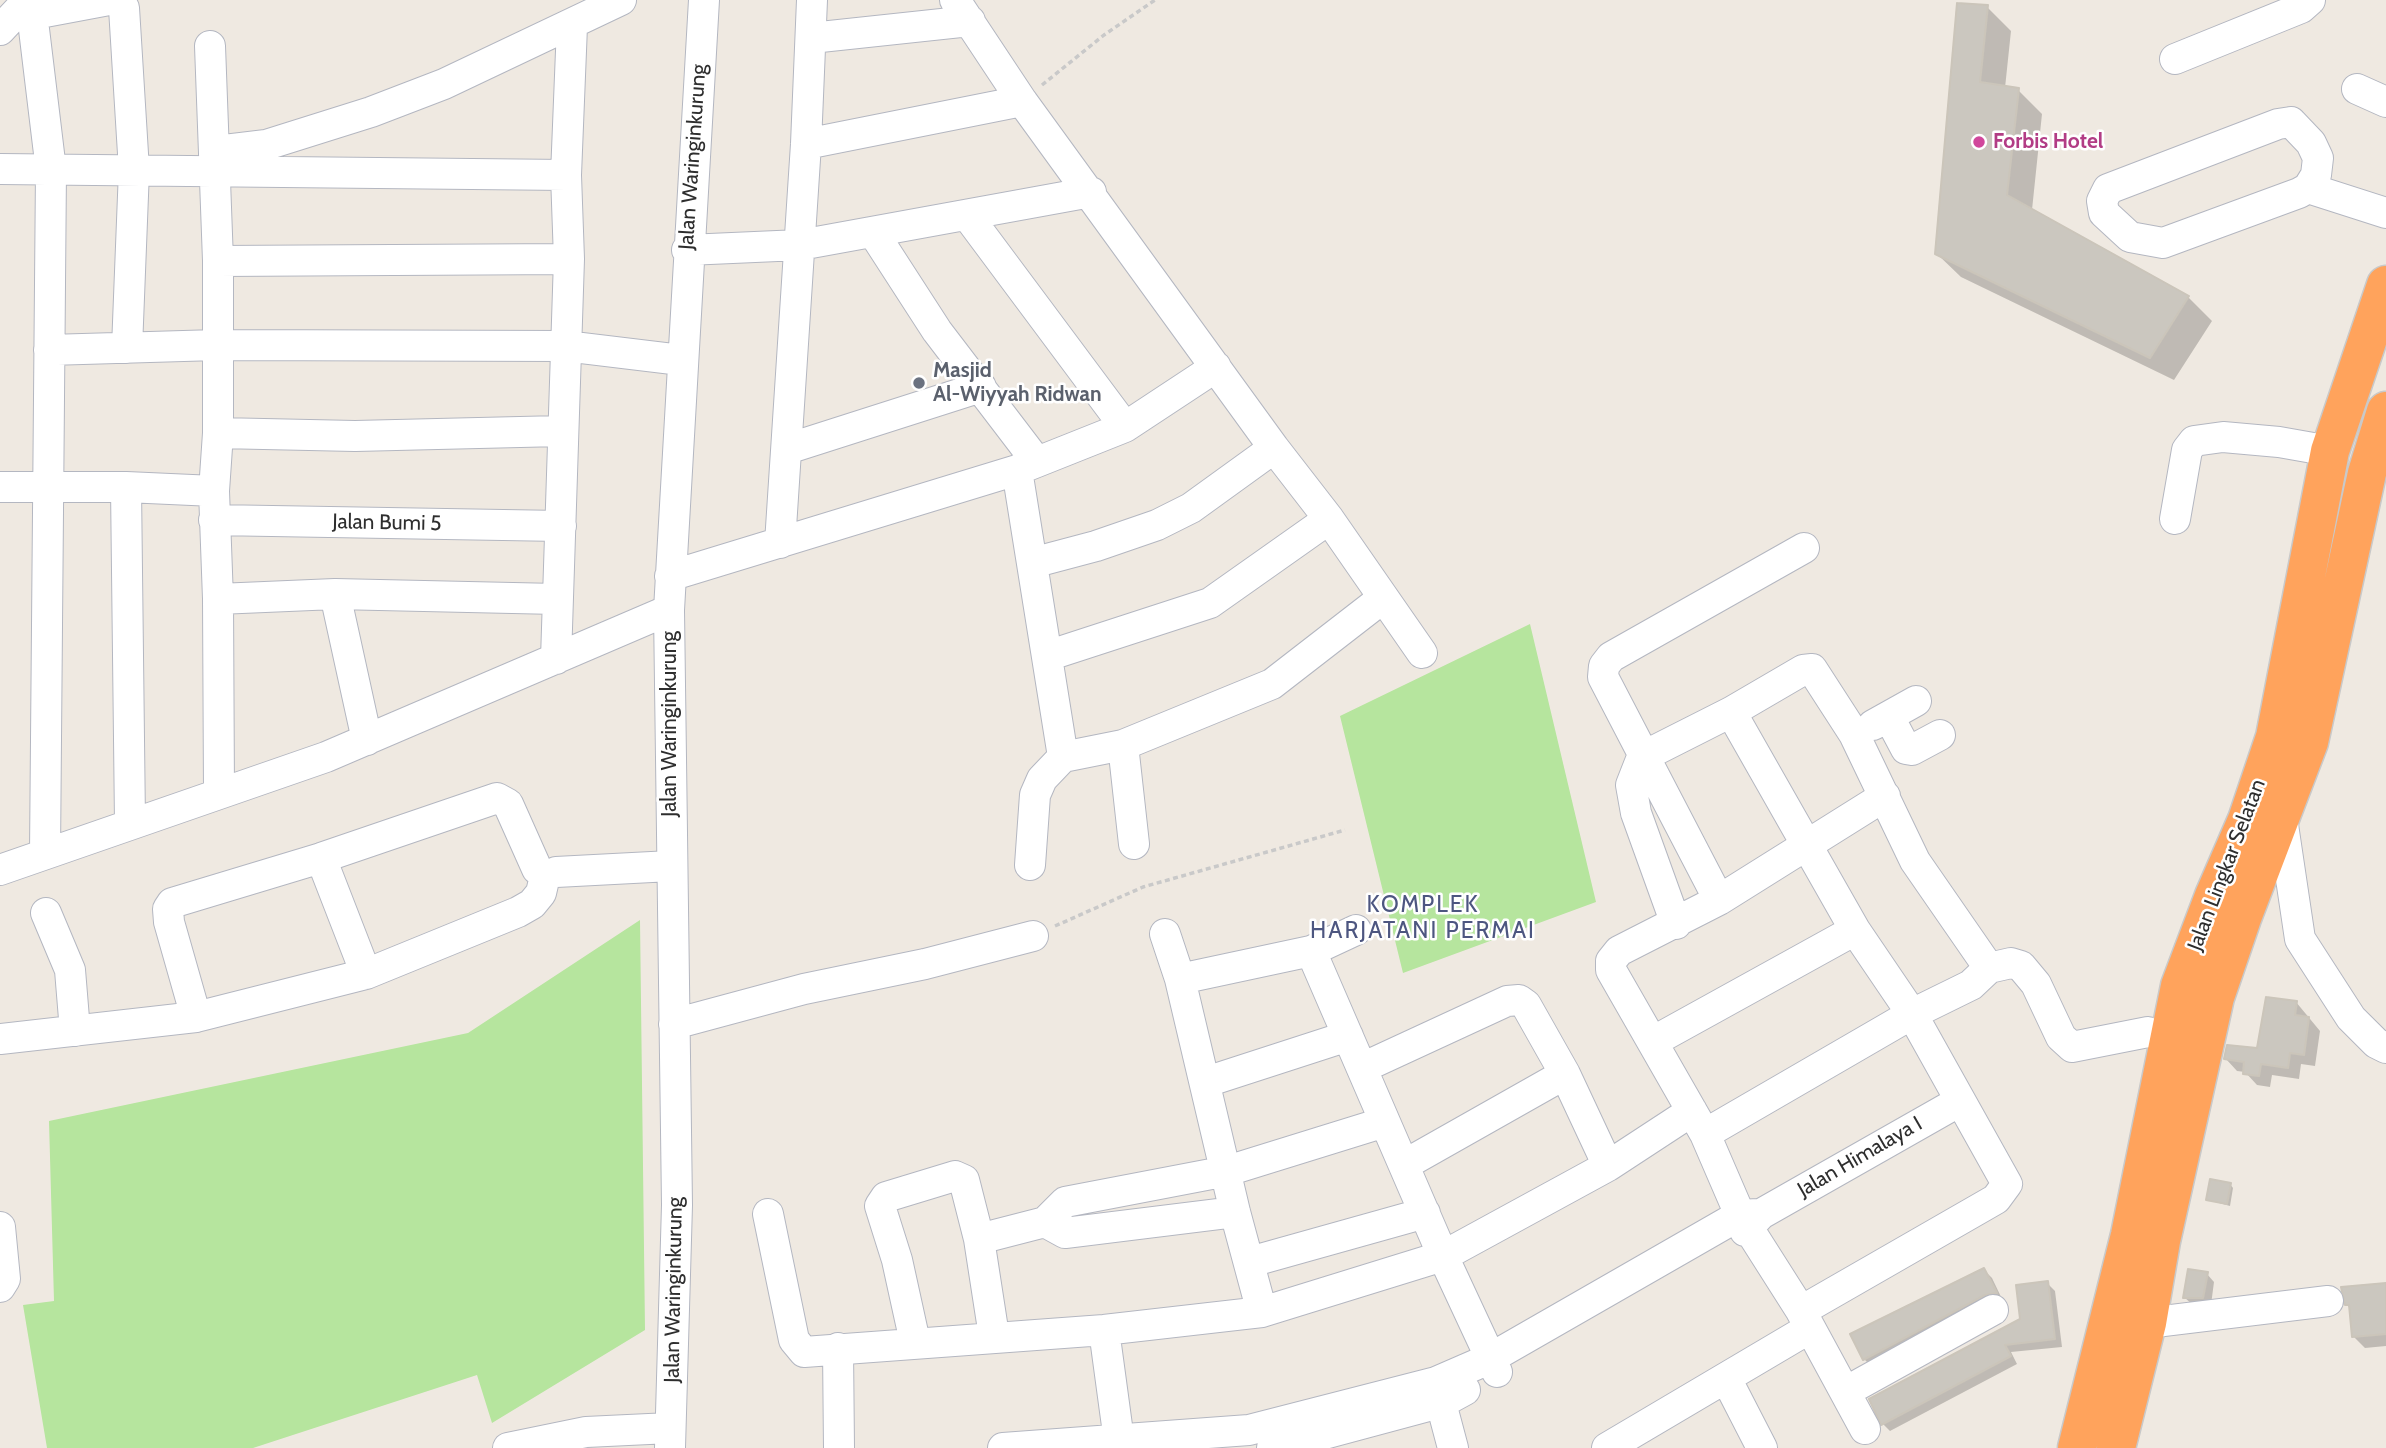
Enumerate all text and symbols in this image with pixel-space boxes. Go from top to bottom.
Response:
street label: Jalan Waringinkurung [674,63,712,251]
place label: Forbis Hotel [1993,129,2103,155]
marker: Forbis Hotel [1971,134,1987,150]
place label: Masjid Al-Wiyyah Ridwan [933,358,1102,408]
marker: Masjid Al-Wiyyah Ridwan [911,375,927,391]
street label: Jalan Bumi 5 [332,509,442,537]
street label: Jalan Waringinkurung [657,631,683,817]
street label: Jalan Lingkar Selatan [2183,776,2271,954]
district label: KOMPLEK HARJATANI PERMAI [1312,891,1534,945]
street label: Jalan Himalaya I [1793,1111,1927,1203]
street label: Jalan Waringinkurung [660,1197,688,1383]

